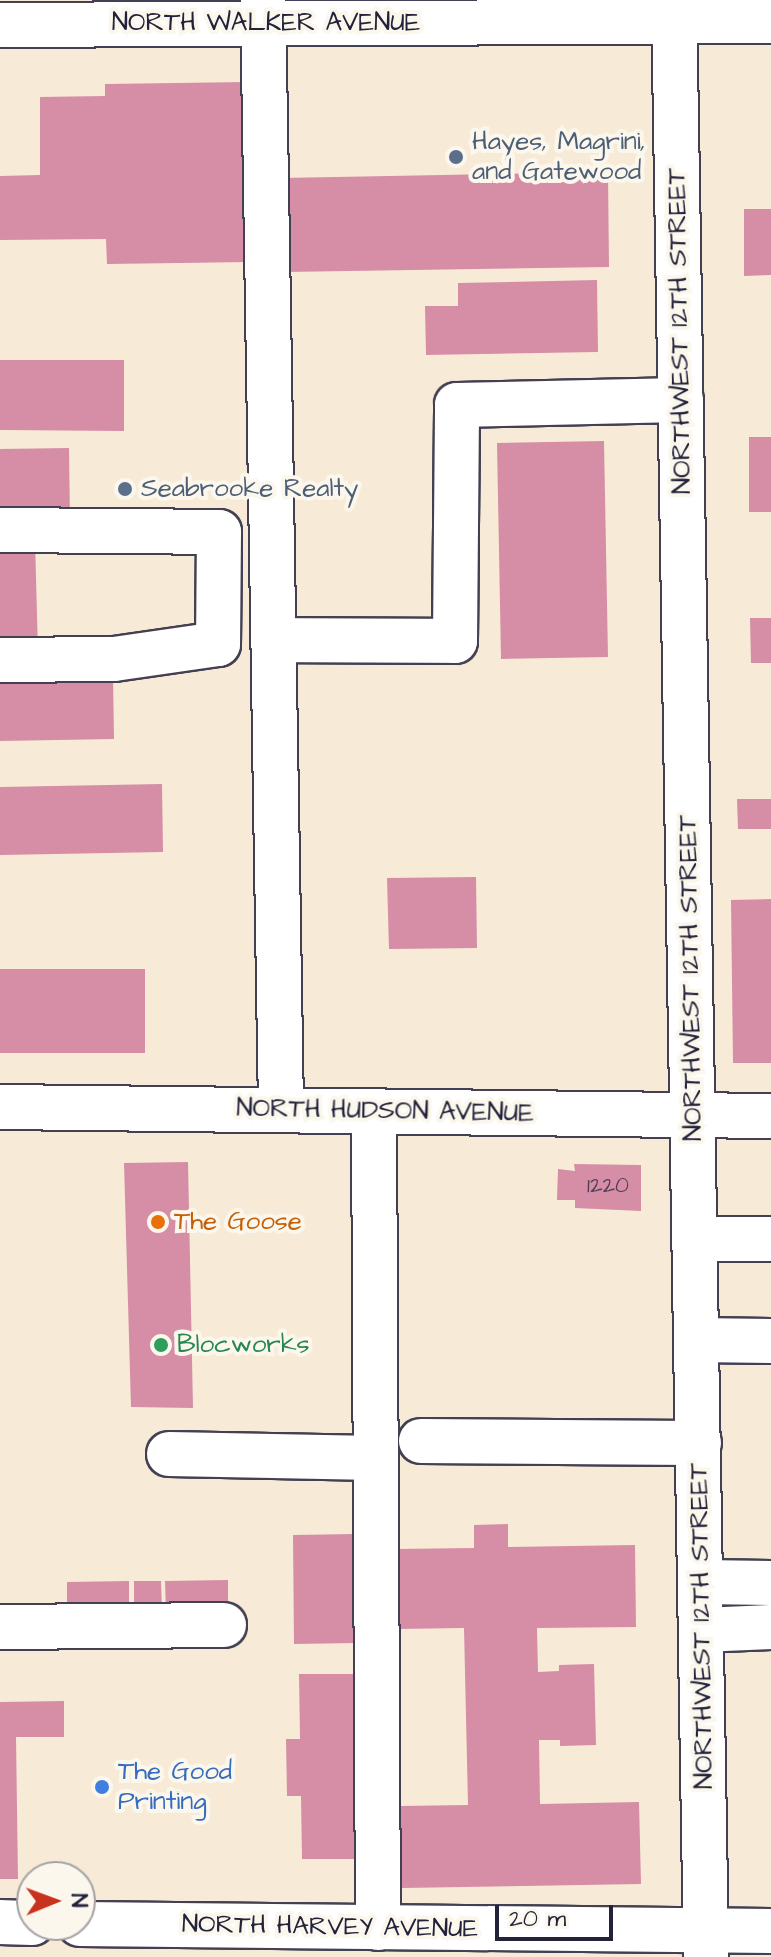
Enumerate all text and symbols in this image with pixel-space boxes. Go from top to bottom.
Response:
street label: NORTH WALKER AVENUE [112,7,420,39]
place label: Hayes, Magrini, and Gatewood [472,126,645,188]
marker: Hayes, Magrini, and Gatewood [447,148,465,166]
street label: NORTHWEST 12TH STREET [662,168,698,494]
place label: Seabrooke Realty [141,473,358,505]
marker: Seabrooke Realty [116,480,134,498]
street label: NORTHWEST 12TH STREET [673,815,709,1141]
street label: NORTH HUDSON AVENUE [236,1093,534,1129]
house number: 1220 [587,1173,629,1199]
place label: The Goose [174,1206,302,1238]
marker: The Goose [149,1213,167,1231]
place label: Blocworks [177,1329,310,1361]
marker: Blocworks [152,1336,170,1354]
street label: NORTHWEST 12TH STREET [684,1463,720,1789]
place label: The Good Printing [118,1756,232,1818]
marker: The Good Printing [93,1778,111,1796]
north arrow [16,1861,96,1941]
scale bar [499,1889,617,1939]
text: N [63,1893,94,1908]
text: 20 m [509,1902,566,1936]
street label: NORTH HARVEY AVENUE [182,1909,478,1945]

